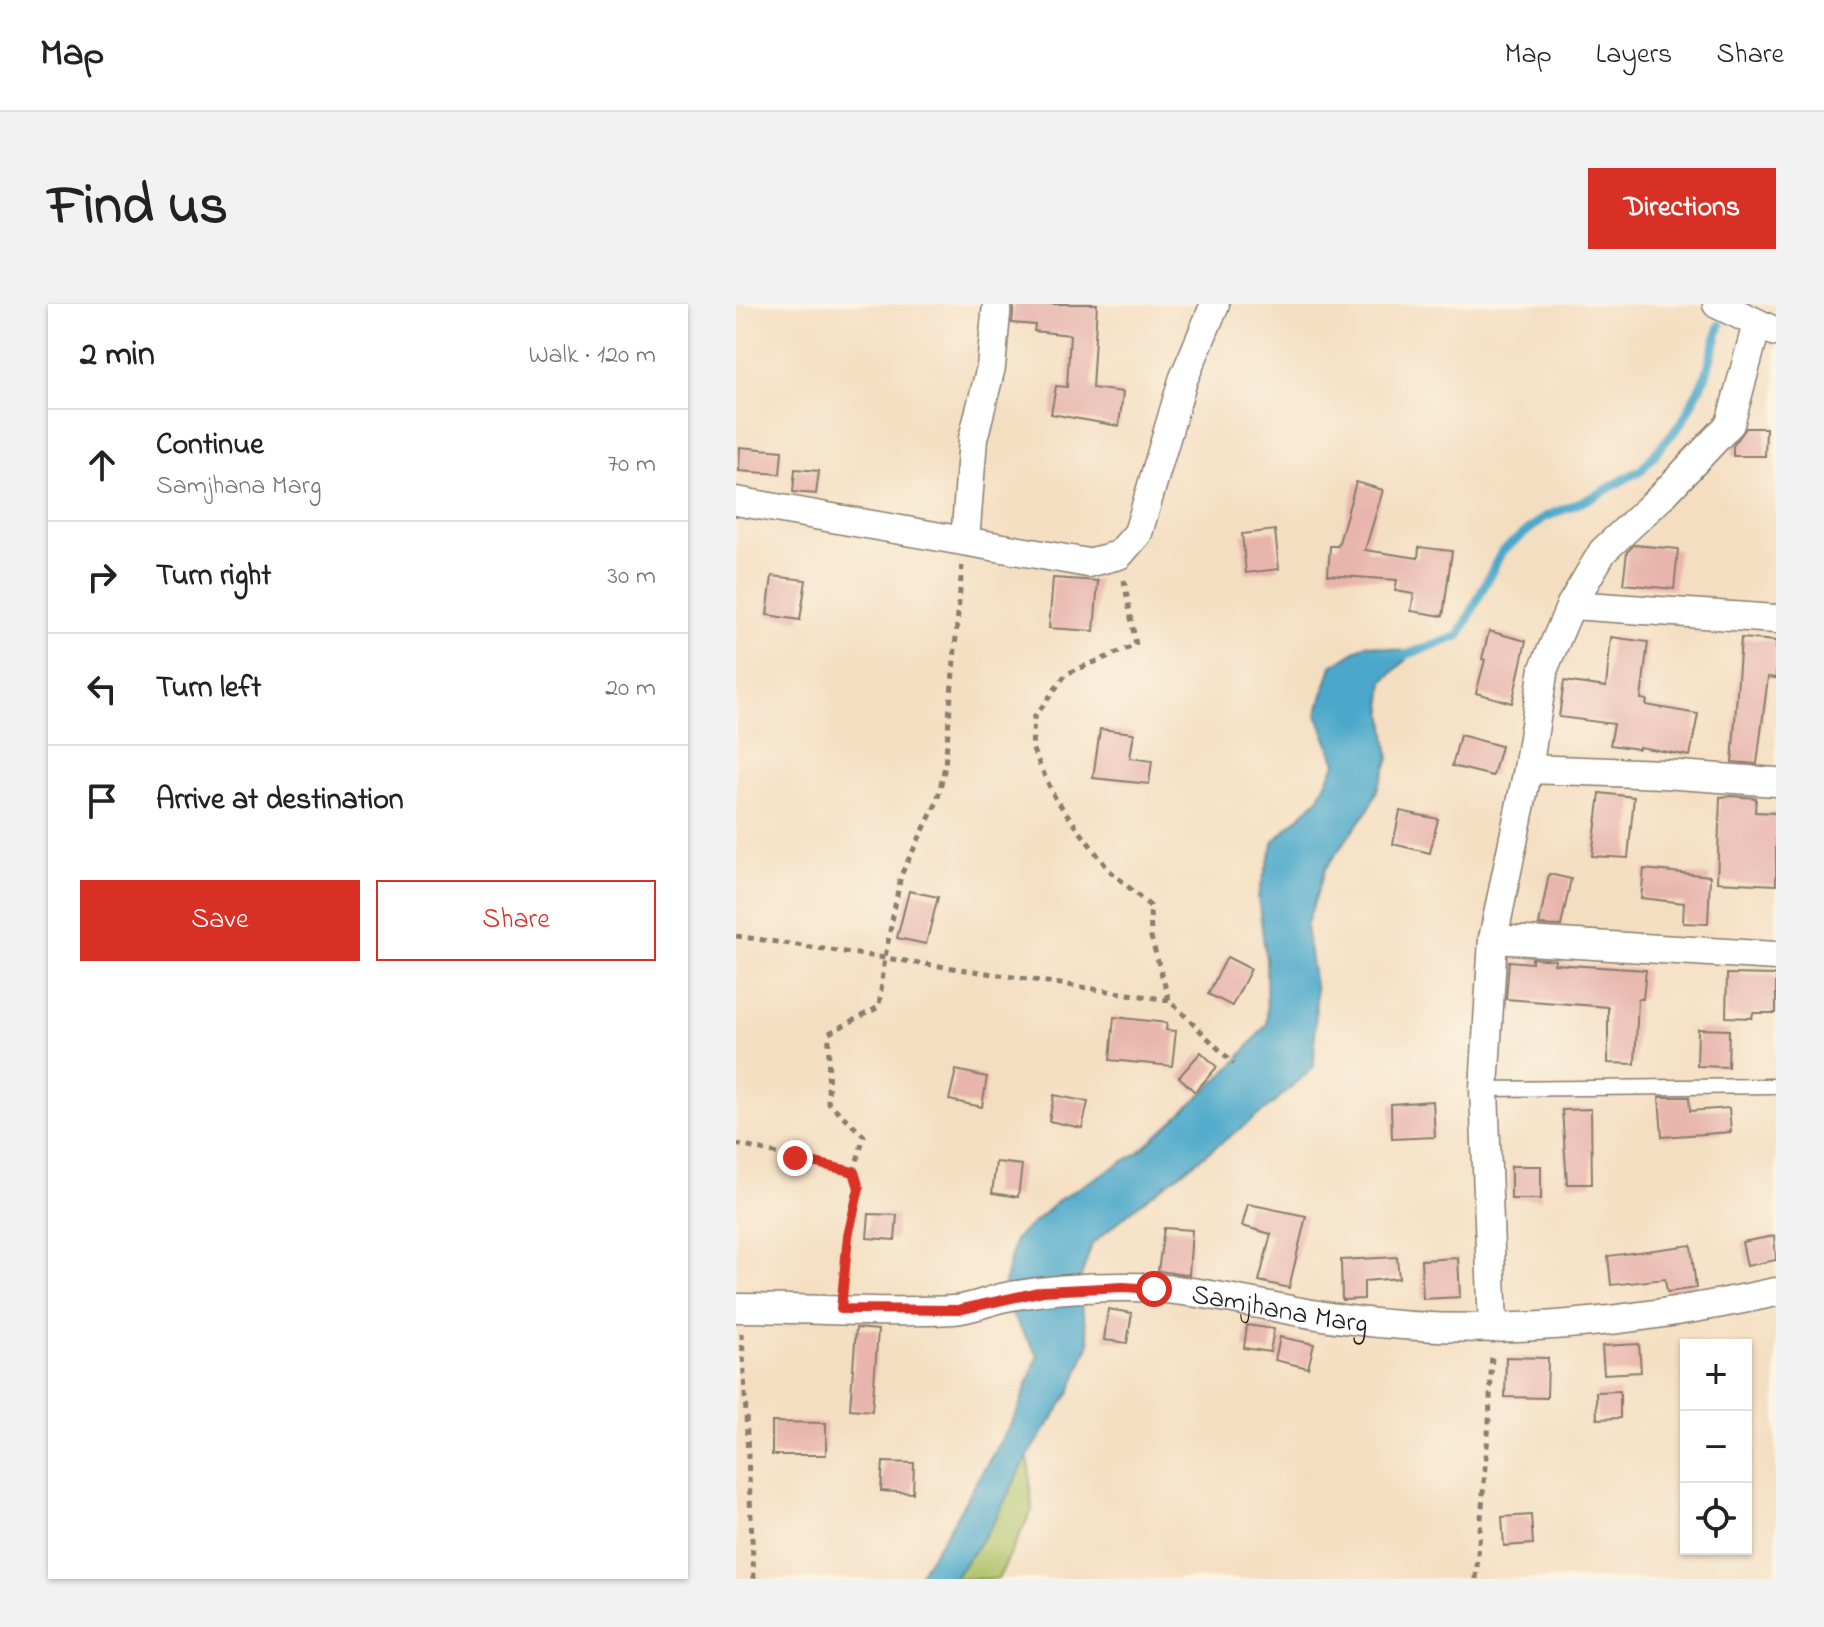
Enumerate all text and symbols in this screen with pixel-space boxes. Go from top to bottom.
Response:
text: Map [40,27,104,83]
text: Map [1504,35,1552,76]
text: Layers [1596,35,1672,76]
text: Share [1716,35,1784,76]
text: Find us [48,168,228,249]
button: Directions [1588,168,1776,249]
text: 2 min [80,331,155,381]
text: Walk · 120 m [528,337,656,375]
text: Continue [156,424,264,468]
icon: ahead [80,443,124,487]
text: 70 m [607,446,656,484]
text: Samjhana Marg [156,468,321,506]
icon: right [80,555,124,599]
text: Turn right [156,555,271,599]
text: 30 m [607,558,656,596]
icon: left [80,667,124,711]
text: Turn left [156,667,261,711]
text: 20 m [605,670,656,708]
icon: arrive [80,779,124,823]
text: Arrive at destination [156,779,404,823]
button: Save [80,880,360,961]
button: Share [376,880,656,961]
route end [777,1140,813,1176]
route start [1136,1271,1172,1307]
street label: Samjhana Marg [1189,1275,1370,1346]
map controls [1680,1339,1752,1555]
button: + [1680,1339,1752,1411]
button: − [1680,1411,1752,1483]
button: locate [1680,1483,1752,1555]

